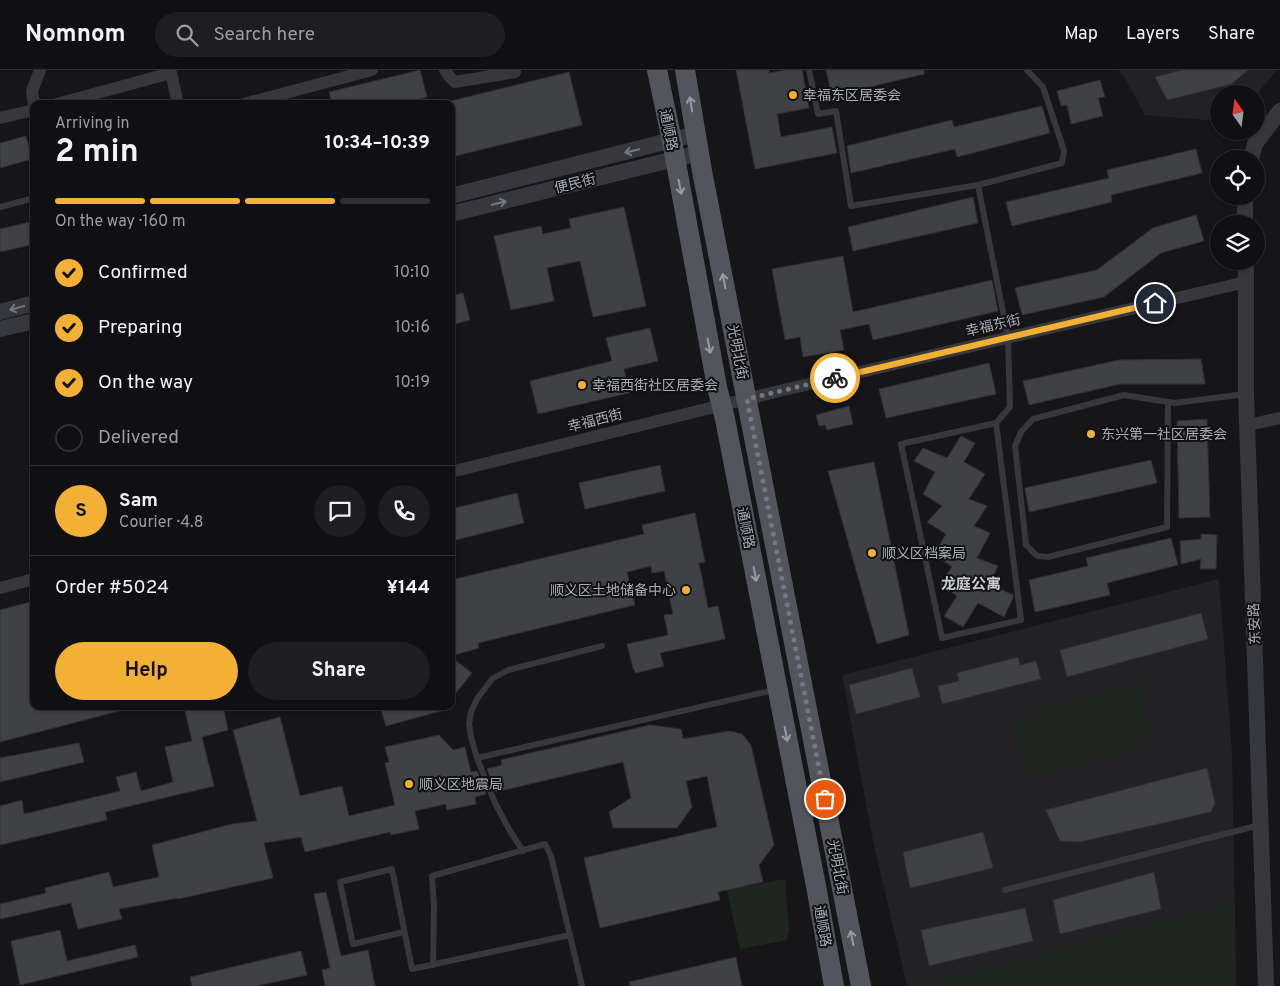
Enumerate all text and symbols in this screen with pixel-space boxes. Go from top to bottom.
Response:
search box [155,12,505,57]
text: Nomnom [25,20,125,50]
icon: search [173,21,201,49]
text: Search here [213,23,315,47]
text: Map [1064,23,1098,46]
text: Layers [1126,23,1180,46]
text: Share [1208,23,1255,46]
north arrow [1210,85,1265,140]
map controls [1210,85,1265,270]
place label: 幸福东区居委会 [803,88,901,105]
marker: 幸福东区居委会 [787,89,799,101]
one-way arrow [685,96,695,112]
street label: 通顺路 [655,108,680,153]
text: Arriving in [55,114,130,134]
text: 10:34–10:39 [324,131,430,155]
text: 2 min [55,133,139,173]
one-way arrow [624,147,640,156]
button: locate [1210,150,1265,205]
street label: 便民街 [553,171,598,198]
one-way arrow [675,178,685,194]
one-way arrow [490,197,506,207]
text: On the way · 160 m [55,212,186,232]
button: layers [1210,215,1265,270]
icon: check [55,259,83,287]
text: Confirmed [98,261,188,285]
text: 10:10 [394,263,430,283]
one-way arrow [719,273,728,289]
pin [1134,282,1176,324]
icon: home [1141,289,1169,317]
one-way arrow [9,304,25,313]
street label: 幸福东街 [964,312,1023,341]
icon: check [55,314,83,342]
text: Preparing [98,316,182,340]
text: 10:16 [395,318,430,338]
street label: 光明北街 [723,323,751,381]
one-way arrow [705,338,715,354]
courier [810,353,860,403]
icon: bike [821,364,849,392]
icon: check [55,369,83,397]
text: On the way [98,371,193,395]
text: 10:19 [395,373,430,393]
place label: 幸福西街社区居委会 [592,378,718,395]
marker: 幸福西街社区居委会 [576,379,588,391]
street label: 幸福西街 [566,406,625,436]
text: Delivered [98,426,179,450]
place label: 东兴第一社区居委会 [1101,426,1227,444]
marker: 东兴第一社区居委会 [1085,428,1097,440]
button: chat [314,485,366,537]
button: phone [378,485,430,537]
text: Sam [119,489,158,513]
text: S [75,499,87,523]
street label: 通顺路 [732,506,757,551]
text: Courier · 4.8 [119,513,203,533]
place label: 顺义区档案局 [882,545,966,563]
marker: 顺义区档案局 [866,547,878,559]
one-way arrow [750,566,760,582]
district label: 龙庭公寓 [941,575,1001,595]
text: Order #5024 [55,576,169,600]
text: ¥144 [386,576,430,600]
place label: 顺义区土地储备中心 [550,582,676,600]
marker: 顺义区土地储备中心 [680,584,692,596]
street label: 东安路 [1246,603,1265,645]
button: Help [55,642,238,700]
button: Share [248,642,430,700]
one-way arrow [781,725,791,741]
place label: 顺义区地震局 [419,777,503,794]
marker: 顺义区地震局 [403,778,415,790]
pin [804,778,846,820]
icon: bag [811,785,839,813]
street label: 光明北街 [823,838,851,896]
street label: 通顺路 [810,904,834,948]
one-way arrow [846,931,856,947]

